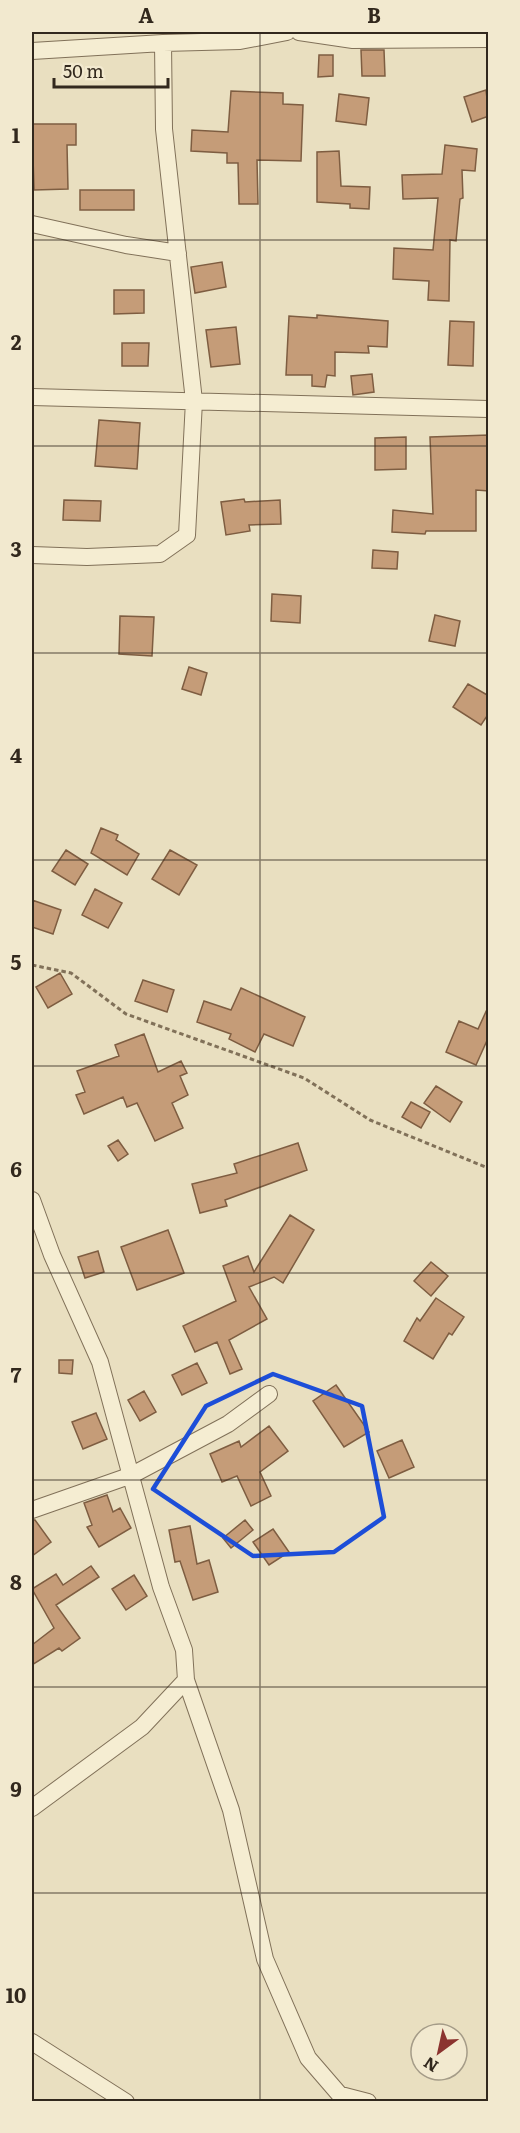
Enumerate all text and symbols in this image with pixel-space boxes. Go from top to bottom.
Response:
text: A [138,0,154,29]
text: B [367,0,381,29]
scale bar [54,51,168,89]
text: 50 m [63,57,104,84]
text: 1 [12,119,20,149]
text: 2 [11,326,22,356]
text: 3 [10,533,22,563]
text: 4 [10,739,22,769]
text: 5 [11,946,22,976]
text: 6 [10,1153,22,1183]
text: 7 [11,1359,22,1389]
text: 8 [10,1566,22,1596]
text: 9 [10,1773,22,1803]
text: 10 [6,1979,26,2009]
north arrow [409,2022,469,2082]
text: N [418,2052,442,2079]

